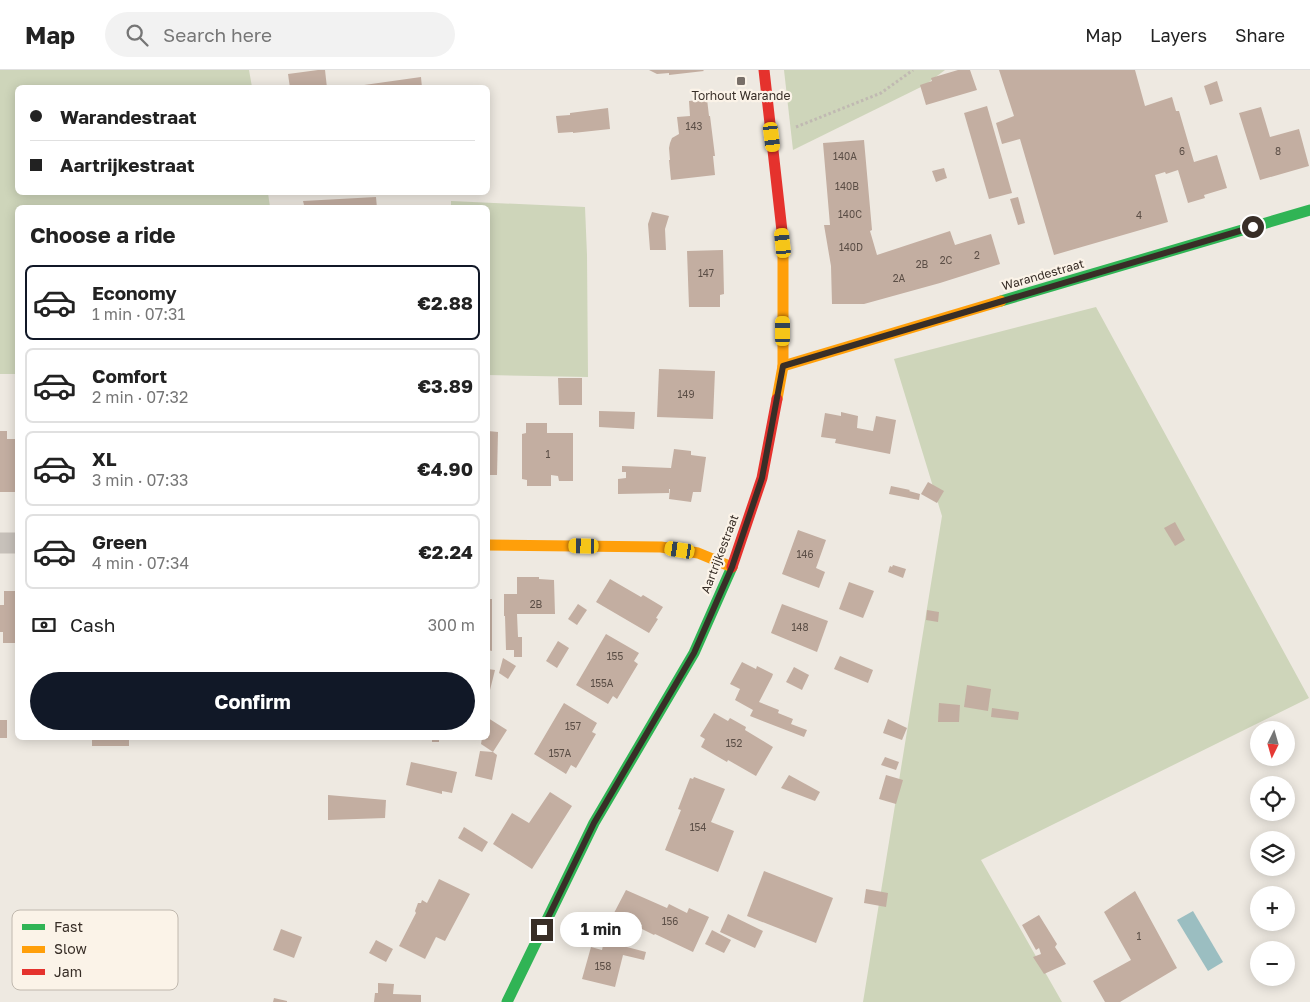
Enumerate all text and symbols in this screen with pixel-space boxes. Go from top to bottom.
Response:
search box [105,12,455,57]
text: Map [25,20,75,49]
icon: search [123,21,151,49]
text: Search here [163,23,272,46]
text: Map [1085,24,1122,46]
text: Layers [1150,24,1207,46]
text: Share [1235,24,1285,46]
marker: Torhout Warande [735,75,747,87]
place label: Torhout Warande [692,88,790,103]
text: Warandestraat [60,105,197,128]
house number: 143 [686,120,703,132]
car [762,121,781,153]
house number: 6 [1179,145,1185,157]
house number: 8 [1275,145,1281,157]
house number: 140A [833,150,857,162]
text: Aartrijkestraat [60,153,195,176]
house number: 140B [835,180,859,192]
house number: 140C [838,208,862,220]
house number: 4 [1136,209,1142,221]
route start [1242,216,1264,238]
text: Choose a ride [30,221,176,248]
car [773,227,792,259]
house number: 140D [839,241,863,253]
house number: 2 [974,249,980,261]
house number: 2C [940,254,952,266]
street label: Warandestraat [1000,256,1086,293]
house number: 2B [916,258,929,270]
house number: 147 [698,267,714,279]
house number: 2A [893,272,906,284]
icon: car [32,280,77,325]
text: Economy [92,281,177,304]
text: €2.88 [418,291,473,314]
text: 1 min · 07:31 [92,304,185,324]
car [775,316,790,346]
icon: car [32,363,77,408]
text: Comfort [92,364,167,387]
text: €3.89 [418,374,473,397]
text: 2 min · 07:32 [92,387,188,407]
house number: 149 [678,388,695,400]
icon: car [32,446,77,491]
text: XL [92,447,117,470]
house number: 1 [546,448,551,460]
text: €4.90 [417,457,473,480]
text: 3 min · 07:33 [92,470,188,490]
street label: Aartrijkestraat [698,512,741,595]
icon: car [32,529,77,574]
text: Green [92,530,147,553]
car [568,538,599,554]
text: €2.24 [418,540,473,563]
car [664,540,695,560]
house number: 146 [797,548,814,560]
text: 4 min · 07:34 [92,553,189,573]
house number: 2B [530,598,543,610]
icon: cash [30,611,58,639]
text: Cash [70,613,115,636]
text: 300 m [428,615,475,635]
house number: 148 [791,621,809,633]
house number: 155 [607,650,623,662]
button: Confirm [30,672,475,730]
house number: 155A [590,677,614,689]
house number: 157 [565,720,581,732]
north arrow [1250,721,1295,766]
map controls [1250,721,1295,986]
house number: 152 [726,737,742,749]
house number: 157A [549,747,572,759]
button: locate [1250,776,1295,821]
house number: 154 [690,821,706,833]
button: layers [1250,831,1295,876]
button: + [1250,886,1295,931]
legend [12,910,178,990]
callout: 1 min [560,912,642,948]
house number: 156 [662,915,678,927]
text: Fast [54,918,83,935]
route end [531,919,553,941]
text: 1 min [581,919,621,939]
house number: 1 [1137,930,1142,942]
text: Slow [54,940,87,957]
button: − [1250,941,1295,986]
house number: 158 [595,960,611,972]
text: Jam [54,963,82,980]

